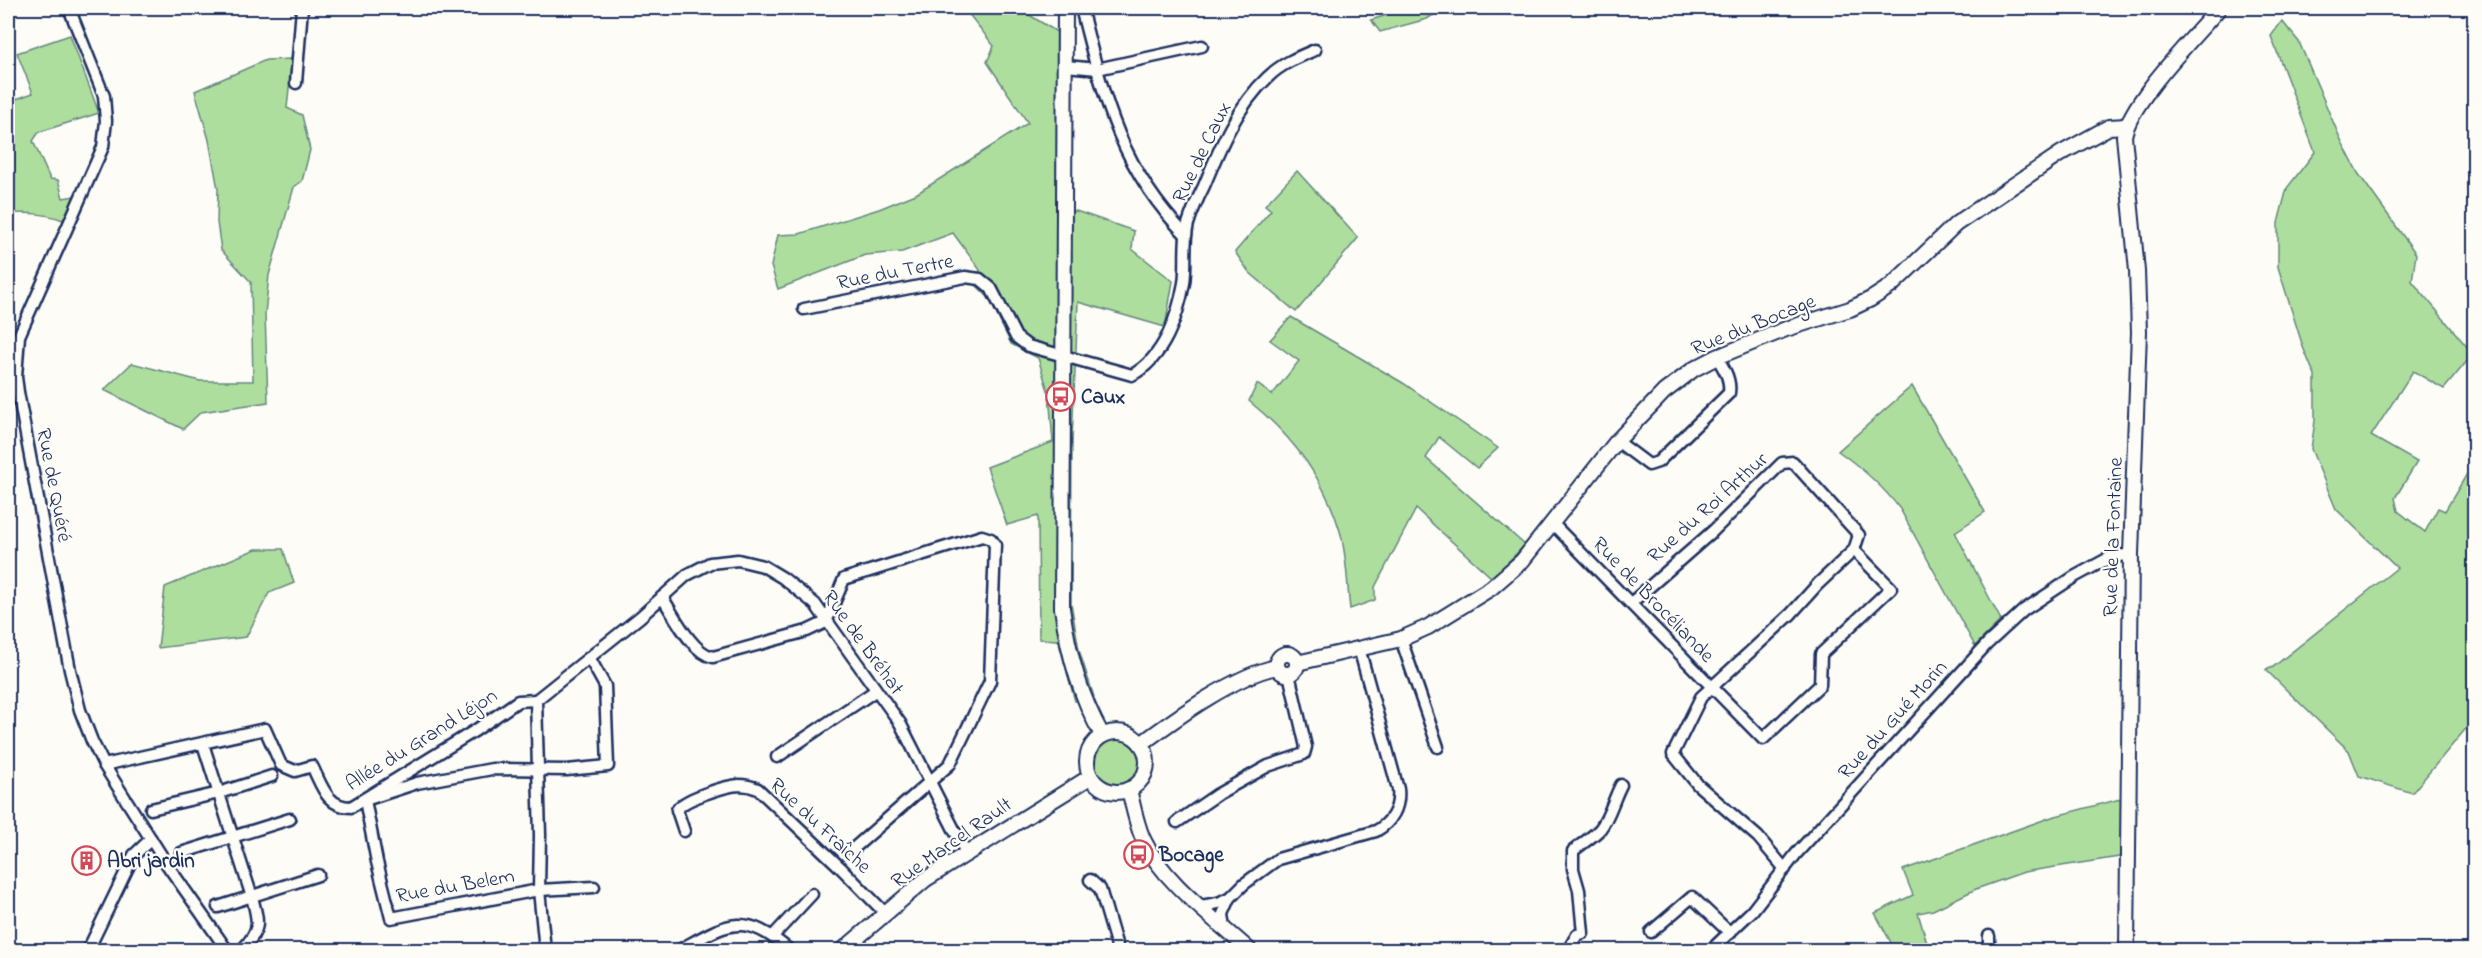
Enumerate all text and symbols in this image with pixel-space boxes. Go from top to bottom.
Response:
street label: Rue de Caux [1165,97,1240,208]
street label: Rue du Tertre [835,247,957,299]
street label: Rue du Bocage [1687,287,1822,366]
bus stop icon: Caux [1044,380,1076,412]
place label: Caux [1081,383,1125,413]
street label: Rue de Quéré [27,426,79,545]
street label: Rue du Roi Arthur [1641,446,1776,571]
street label: Rue de la Fontaine [2096,456,2132,617]
street label: Rue de Brocéliande [1584,531,1721,671]
street label: Rue de Bréhat [814,585,911,702]
street label: Rue du Gué Morin [1832,654,1955,787]
street label: Allée du Grand Léjon [340,682,504,800]
street label: Rue du Fraîche [762,771,878,882]
street label: Rue Marcel Rault [885,791,1019,897]
bus stop icon: Bocage [1122,838,1154,870]
place label: Bocage [1158,841,1224,873]
building icon: Abri jardin [70,844,102,876]
place label: Abri jardin [107,847,195,877]
street label: Rue du Belem [394,862,517,912]

